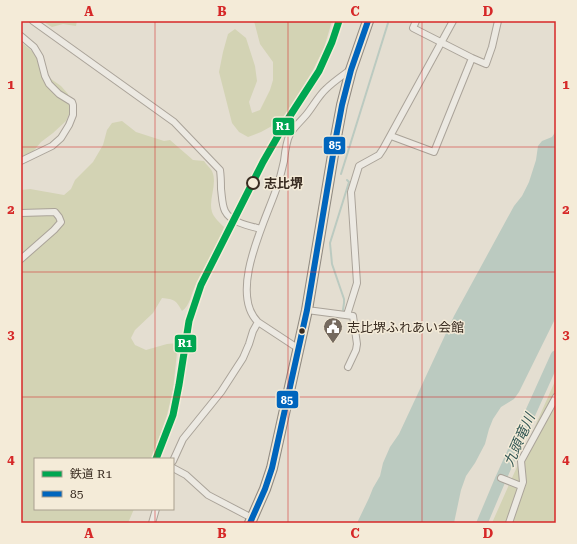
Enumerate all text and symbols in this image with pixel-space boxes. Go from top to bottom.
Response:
text: A [84,4,94,19]
text: B [217,4,227,19]
text: C [350,4,360,19]
text: D [483,4,493,19]
text: 1 [7,77,15,92]
text: 1 [562,77,570,92]
line badge: R1 [272,117,295,136]
text: R1 [276,120,290,133]
line badge: 85 [323,136,346,155]
text: 85 [329,139,341,152]
marker: 志比堺 [246,176,260,190]
place label: 志比堺 [264,176,303,191]
text: 2 [7,202,15,217]
text: 2 [562,202,570,217]
public building icon: 志比堺ふれあい会館 [322,316,344,344]
place label: 志比堺ふれあい会館 [347,320,464,335]
unlabelled marker [297,326,307,336]
text: 3 [7,327,15,342]
text: 3 [562,327,570,342]
line badge: R1 [174,334,197,353]
text: R1 [178,337,192,350]
line badge: 85 [276,390,299,409]
text: 85 [281,394,293,407]
water label: 九頭竜川 [500,409,539,469]
text: 4 [7,452,15,467]
text: 4 [562,452,570,467]
legend [34,458,174,510]
text: 鉄道 R1 [70,467,112,481]
text: 85 [70,487,84,501]
text: A [84,526,94,541]
text: B [217,526,227,541]
text: C [350,526,360,541]
text: D [483,526,493,541]

